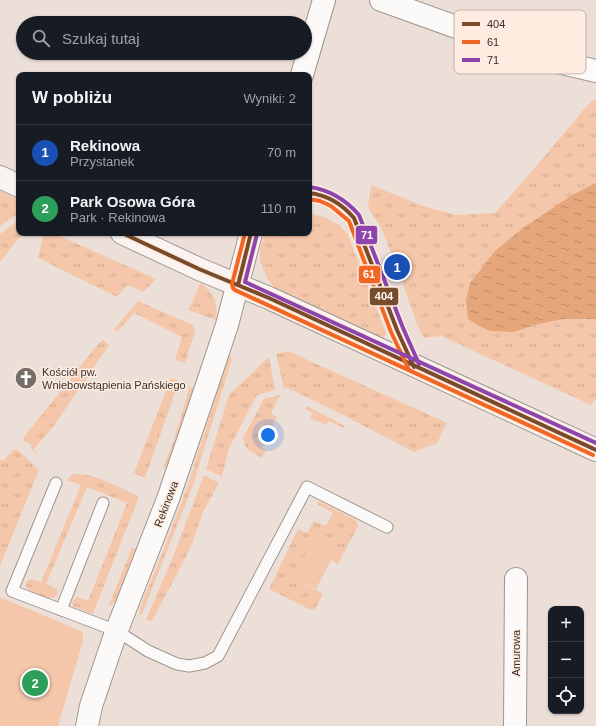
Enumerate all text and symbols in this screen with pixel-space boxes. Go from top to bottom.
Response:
legend [454,10,586,74]
search box [16,16,312,60]
text: 404 [487,18,505,30]
icon: search [30,27,52,49]
text: Szukaj tutaj [62,30,140,47]
text: 61 [487,36,499,48]
text: 71 [487,54,499,66]
text: W pobliżu [32,88,112,107]
text: Wyniki: 2 [243,91,296,106]
text: Rekinowa [70,137,140,154]
text: 1 [41,145,49,160]
text: 70 m [267,145,296,160]
text: Przystanek [70,154,134,169]
text: Park Osowa Góra [70,193,195,210]
text: 2 [41,201,49,216]
text: 110 m [261,201,296,216]
text: Park · Rekinowa [70,210,165,225]
line badge: 71 [355,225,378,245]
text: 71 [361,229,373,241]
pin: 1 [384,252,410,282]
line badge: 61 [358,265,381,284]
text: 61 [363,268,375,280]
line badge: 404 [369,287,399,306]
text: 404 [375,290,394,302]
church icon: Kościół pw. Wniebowstąpienia Pańskiego [13,365,39,391]
place label: Kościół pw. Wniebowstąpienia Pańskiego [42,366,186,391]
your location [258,425,278,445]
street label: Rekinowa [152,478,181,529]
map controls [548,606,584,714]
button: + [548,606,584,642]
street label: Amurowa [510,629,522,676]
button: − [548,642,584,678]
pin: 2 [22,668,48,698]
button: locate [548,678,584,714]

